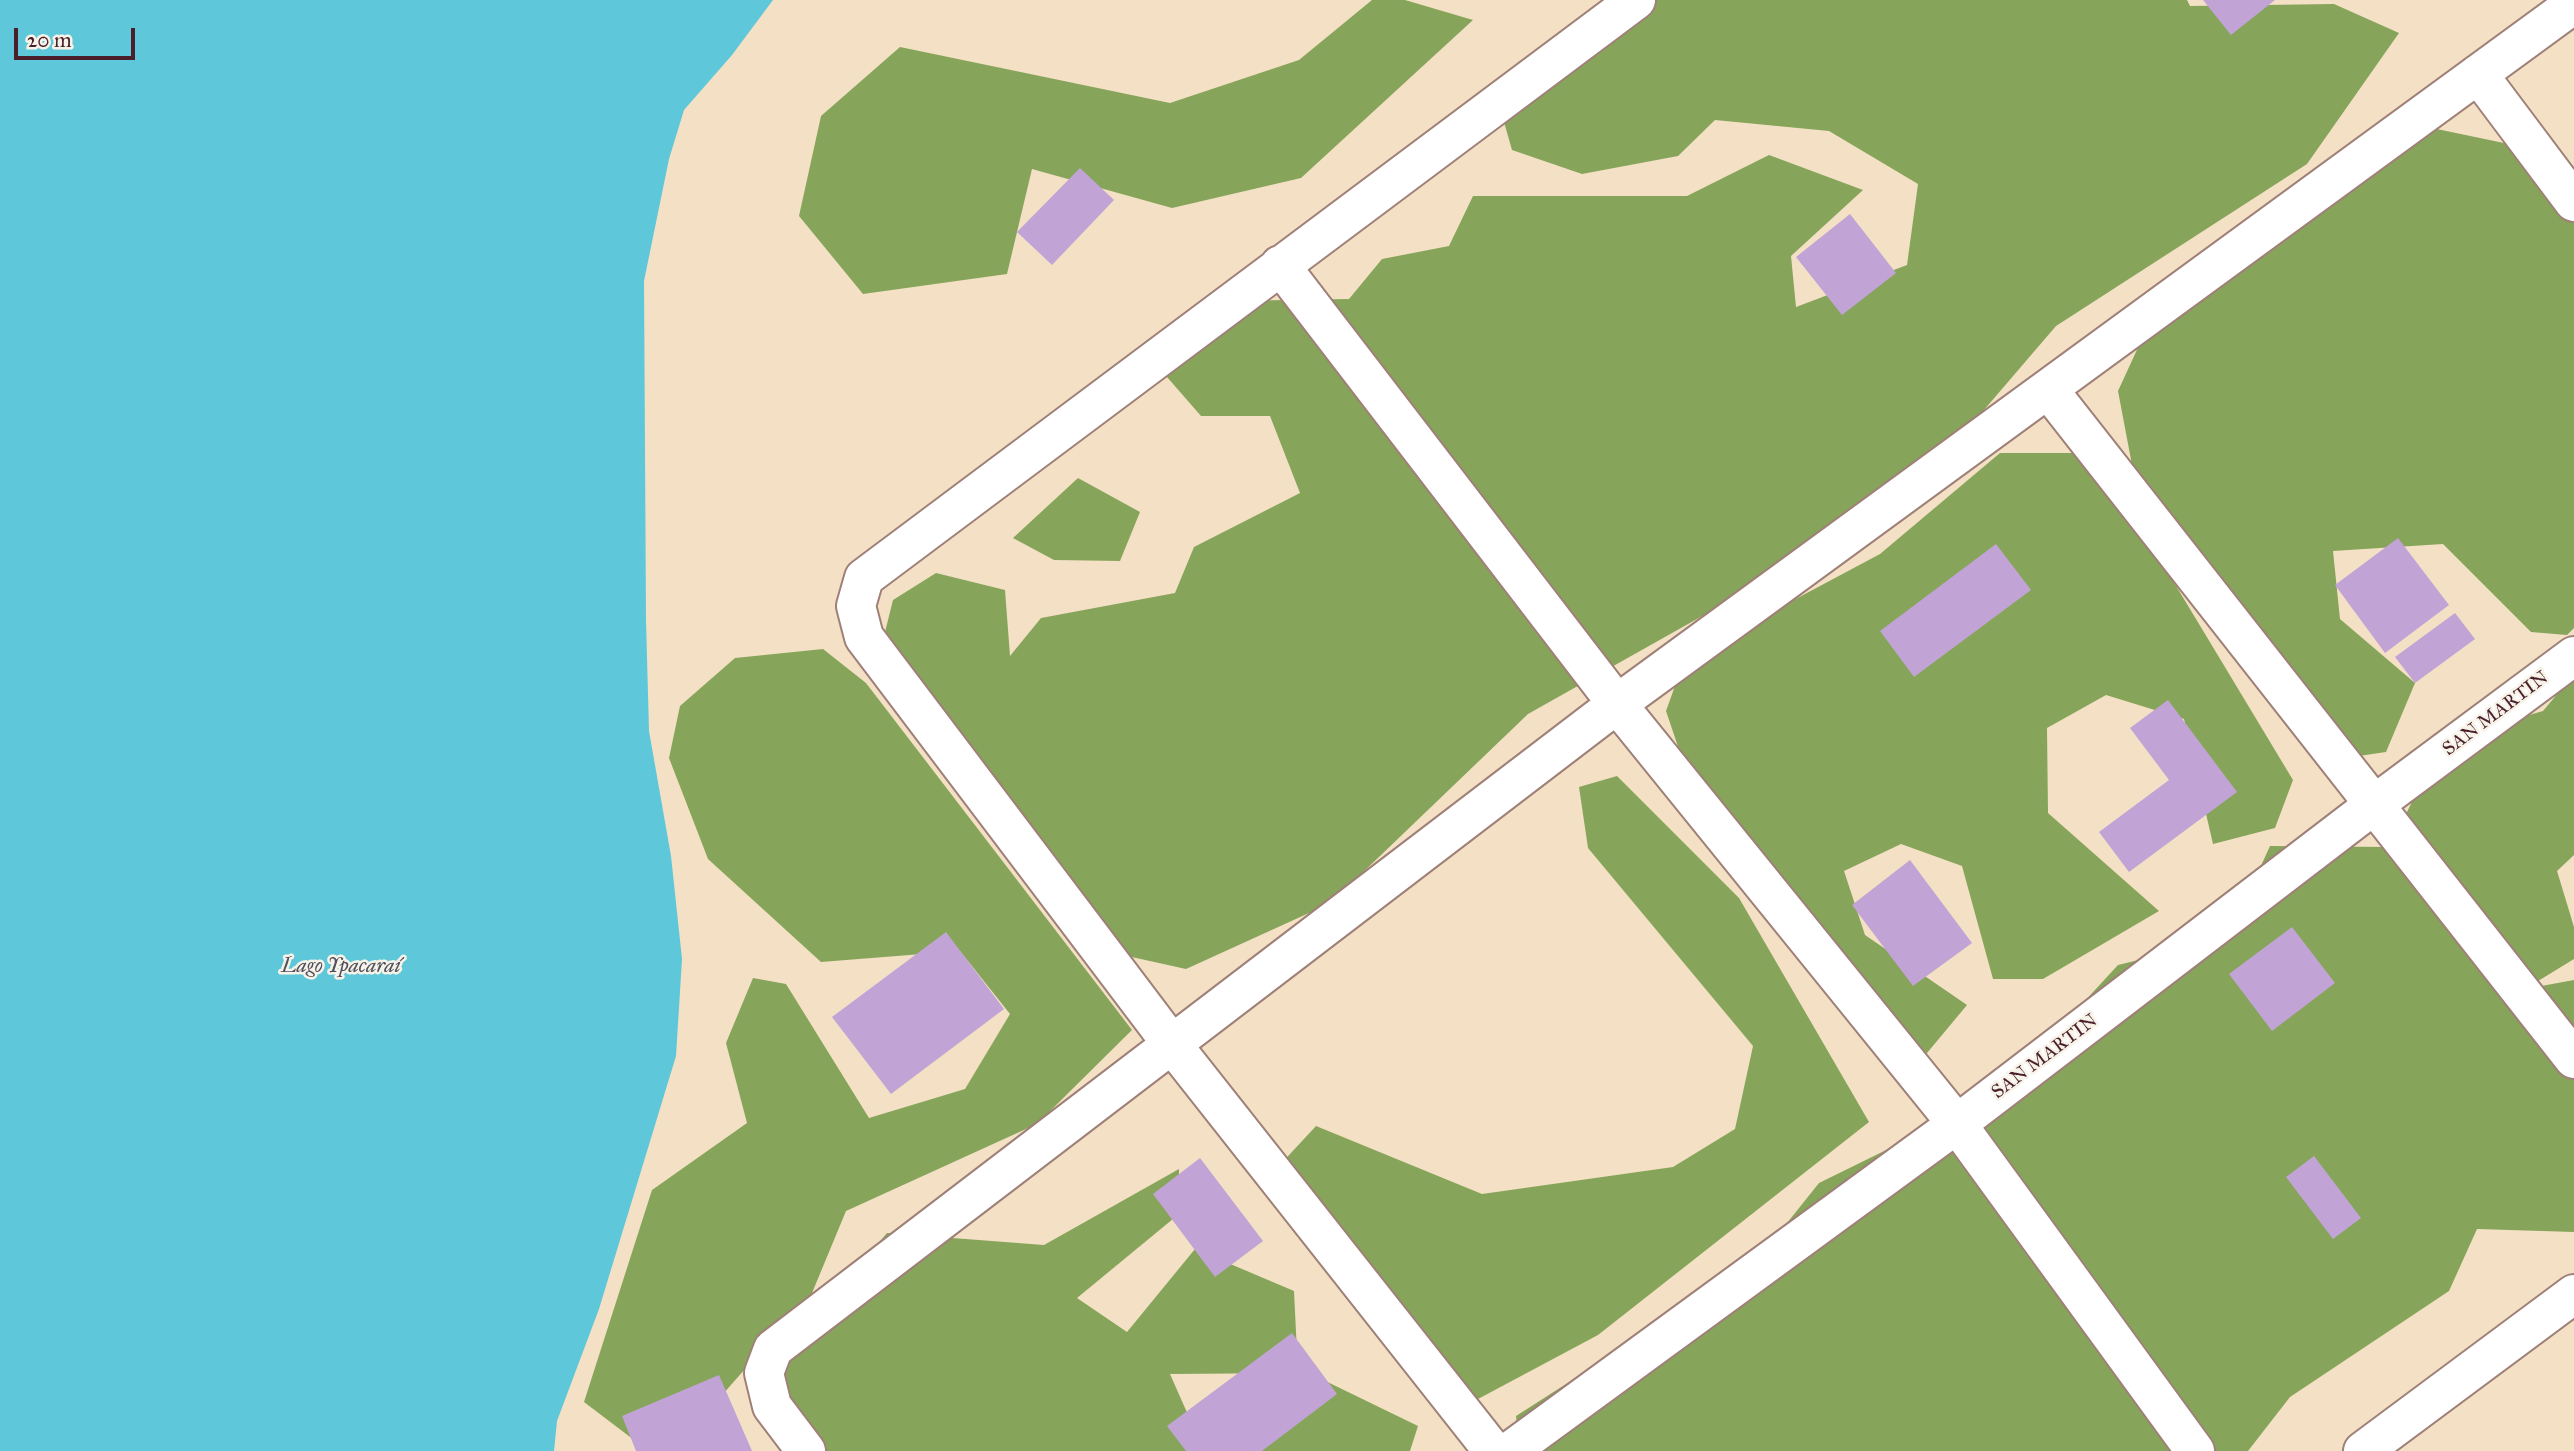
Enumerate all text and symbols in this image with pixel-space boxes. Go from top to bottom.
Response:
scale bar [18,14,138,58]
text: 20 m [27,27,72,53]
street label: SAN MARTIN [2439,667,2553,761]
water label: Lago Ypacaraí [281,954,401,980]
street label: SAN MARTIN [1988,1010,2102,1104]

